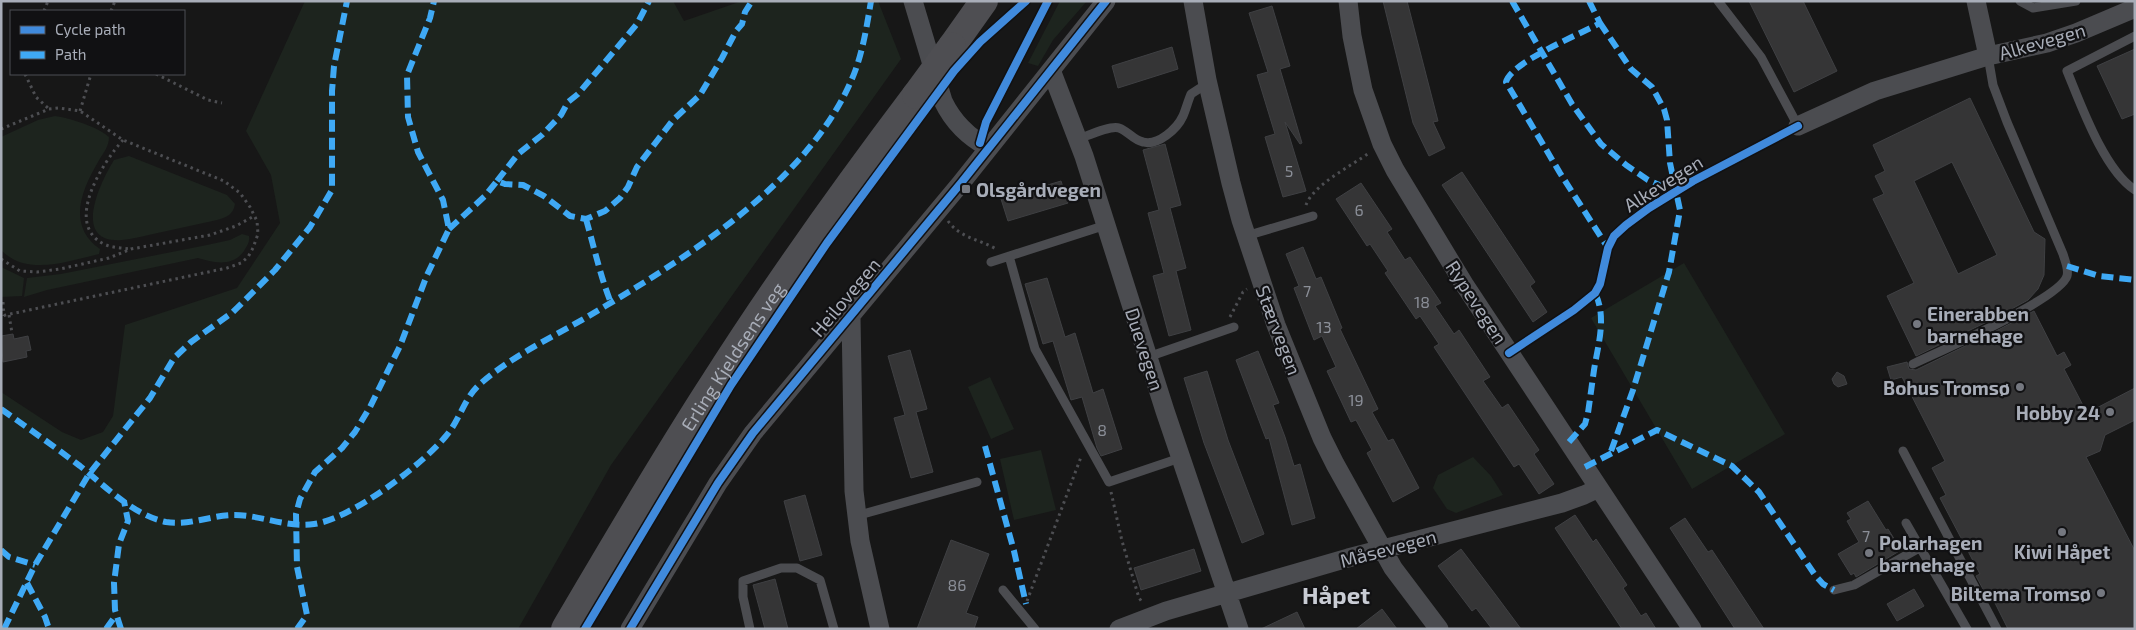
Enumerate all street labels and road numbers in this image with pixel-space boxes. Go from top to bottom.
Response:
street label: Alkevegen [1996,18,2088,64]
street label: Alkevegen [1619,150,1707,216]
street label: Heilovegen [805,253,885,341]
street label: Rypevegen [1442,256,1512,348]
street label: Erling Kjeldsens veg [675,277,789,435]
street label: Stærvegen [1251,282,1307,378]
street label: Duevegen [1121,305,1169,393]
street label: Måsevegen [1337,524,1439,572]

